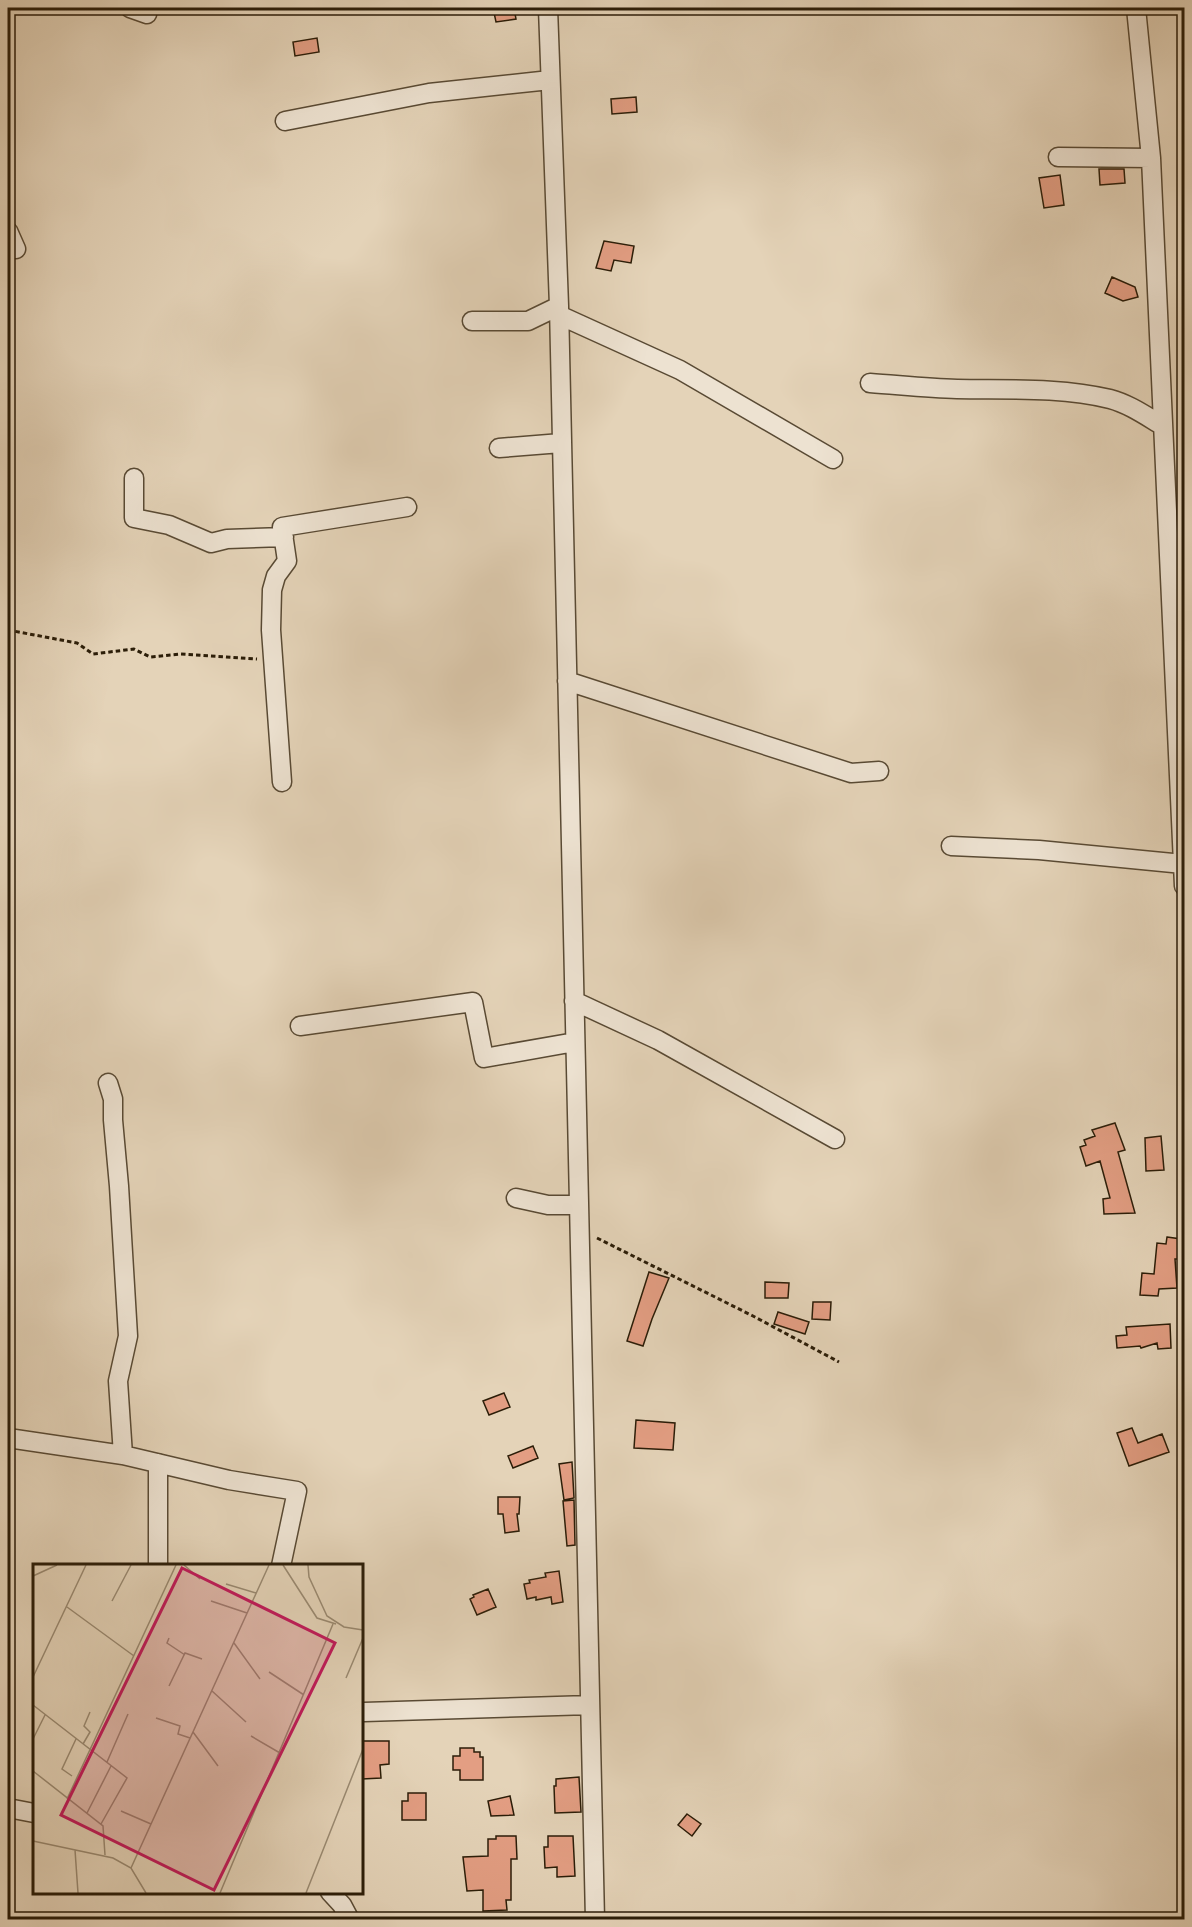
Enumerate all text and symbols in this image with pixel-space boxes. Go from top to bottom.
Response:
inset map [33,1564,363,1894]

